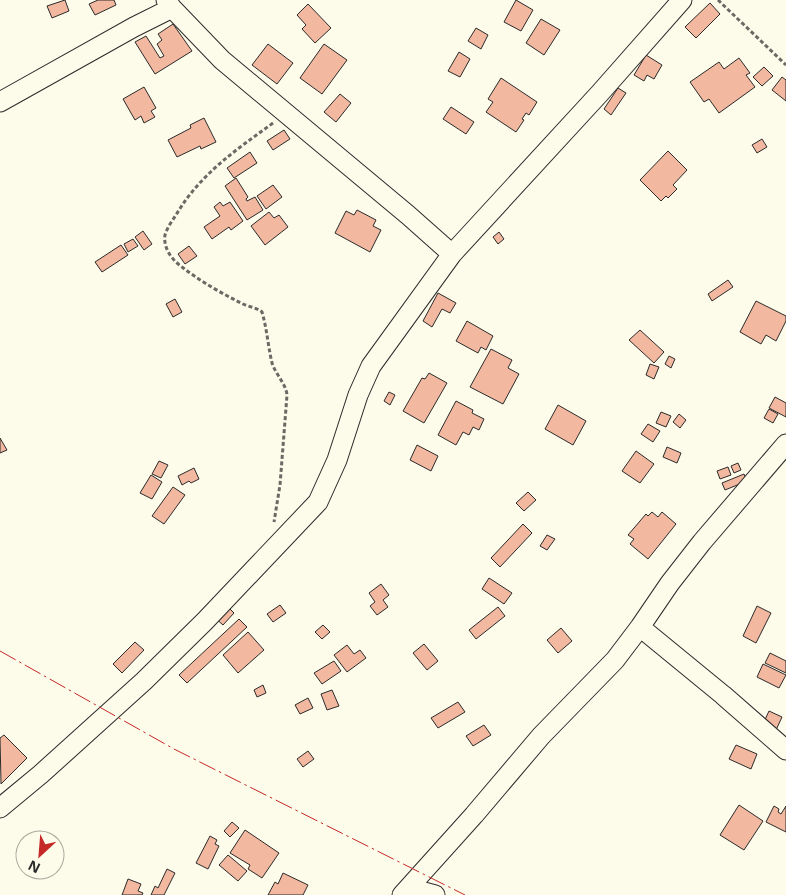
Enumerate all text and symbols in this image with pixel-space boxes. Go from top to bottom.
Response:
north arrow [15,830,65,880]
text: N [25,856,43,878]

